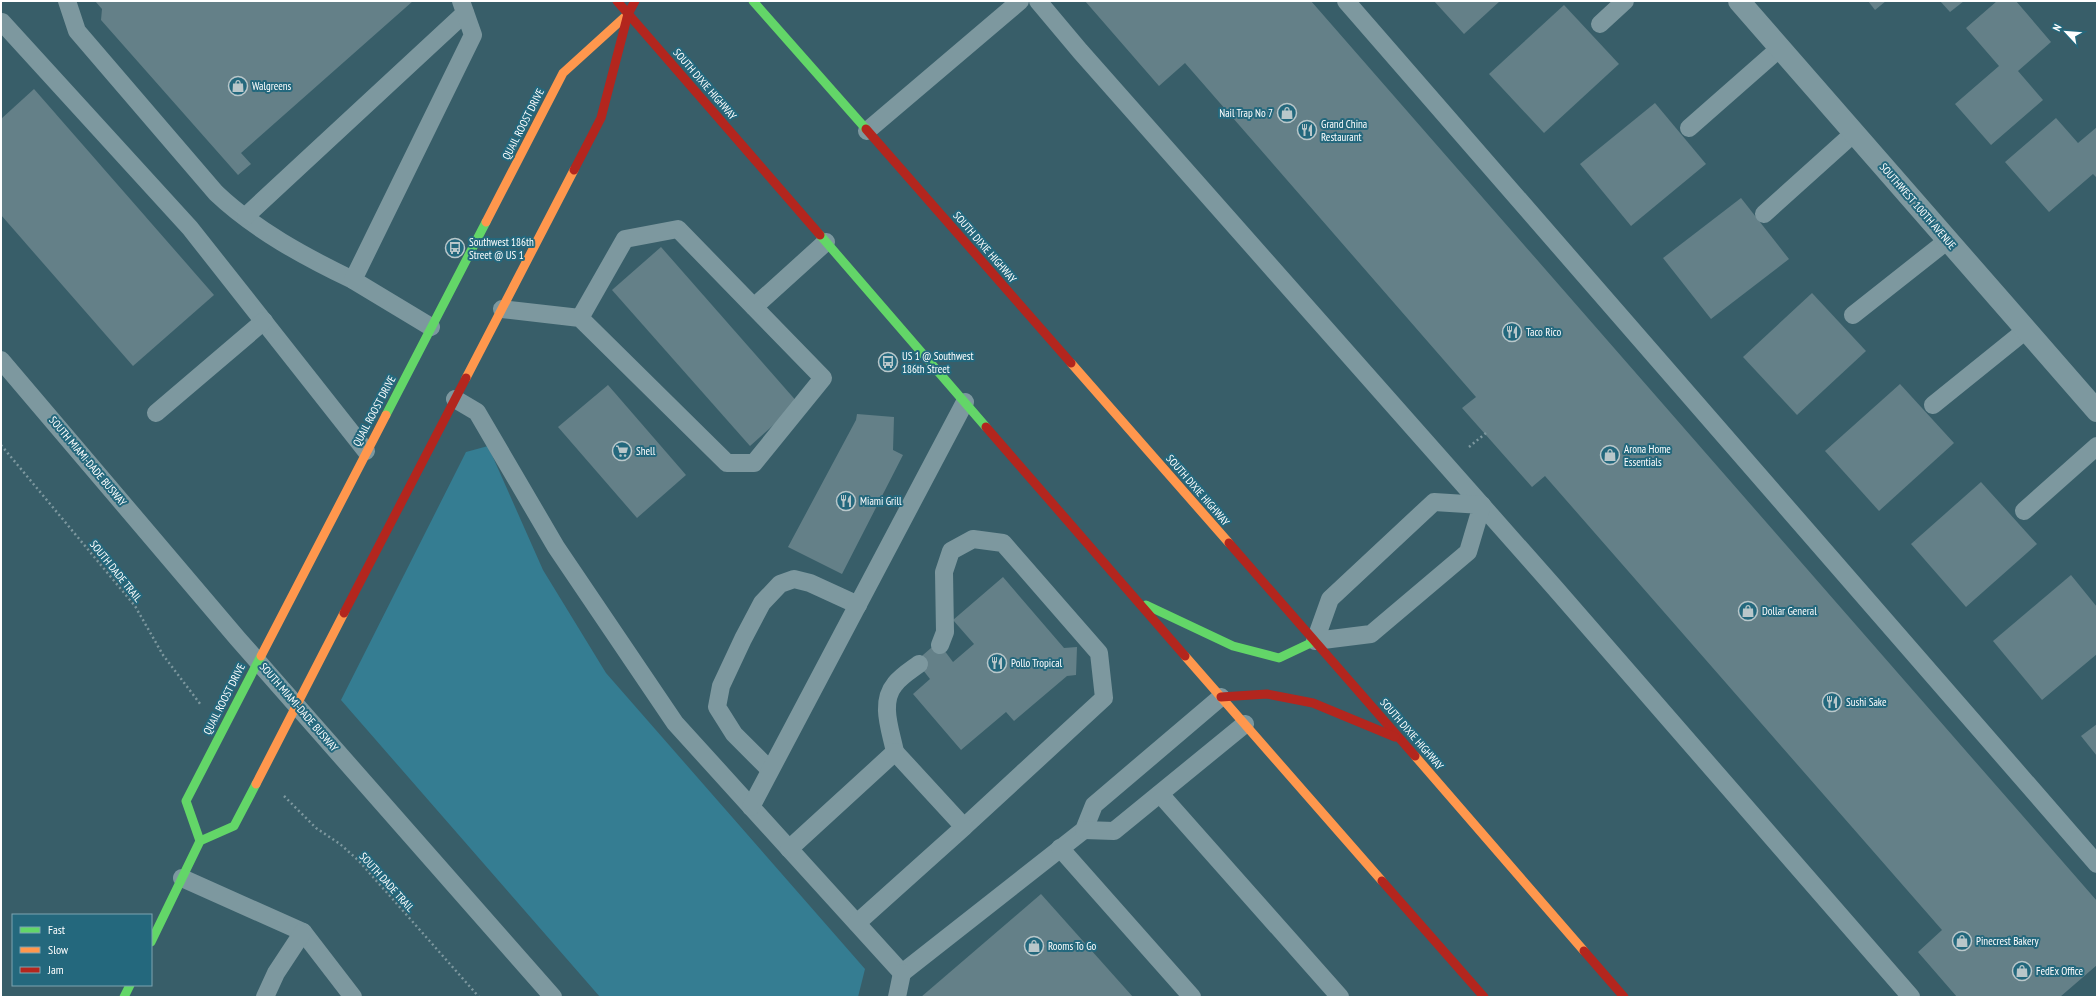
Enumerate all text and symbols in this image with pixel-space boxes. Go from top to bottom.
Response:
north arrow [2046,12,2086,52]
text: N [2049,22,2065,33]
street label: SOUTH DIXIE HIGHWAY [670,46,740,122]
shop icon: Walgreens [227,75,249,97]
place label: Walgreens [252,79,292,93]
street label: QUAIL ROOST DRIVE [499,86,547,162]
shop icon: Nail Trap No 7 [1276,102,1298,124]
place label: Nail Trap No 7 [1219,106,1273,120]
place label: Grand China Restaurant [1321,117,1367,144]
restaurant icon: Grand China Restaurant [1296,119,1318,141]
street label: SOUTHWEST 100TH AVENUE [1877,160,1959,252]
street label: SOUTH DIXIE HIGHWAY [950,209,1020,285]
place label: Southwest 186th Street @ US 1 [469,235,534,262]
bus stop icon: Southwest 186th Street @ US 1 [444,237,466,259]
restaurant icon: Taco Rico [1501,321,1523,343]
place label: Taco Rico [1526,325,1562,339]
place label: US 1 @ Southwest 186th Street [902,349,974,376]
bus stop icon: US 1 @ Southwest 186th Street [877,351,899,373]
street label: QUAIL ROOST DRIVE [349,373,399,449]
street label: SOUTH MIAMI-DADE BUSWAY [46,413,130,509]
supermarket icon: Shell [611,440,633,462]
place label: Arona Home Essentials [1624,442,1671,469]
place label: Shell [636,444,656,458]
shop icon: Arona Home Essentials [1599,444,1621,466]
street label: SOUTH DIXIE HIGHWAY [1163,452,1233,528]
restaurant icon: Miami Grill [835,490,857,512]
place label: Miami Grill [860,494,902,508]
street label: SOUTH DADE TRAIL [87,537,145,605]
shop icon: Dollar General [1737,600,1759,622]
place label: Dollar General [1762,604,1817,618]
restaurant icon: Pollo Tropical [986,652,1008,674]
place label: Pollo Tropical [1011,656,1063,670]
street label: SOUTH MIAMI-DADE BUSWAY [257,660,341,754]
street label: QUAIL ROOST DRIVE [200,661,248,737]
restaurant icon: Sushi Sake [1821,691,1843,713]
place label: Sushi Sake [1846,695,1887,709]
street label: SOUTH DIXIE HIGHWAY [1377,696,1447,772]
street label: SOUTH DADE TRAIL [357,849,418,915]
legend [12,914,152,986]
text: Fast [48,922,66,937]
shop icon: Pinecrest Bakery [1951,930,1973,952]
place label: Pinecrest Bakery [1976,934,2039,948]
shop icon: Rooms To Go [1023,935,1045,957]
place label: Rooms To Go [1048,939,1097,953]
text: Slow [48,942,69,957]
shop icon: FedEx Office [2011,960,2033,982]
text: Jam [47,962,64,977]
place label: FedEx Office [2036,964,2084,978]

